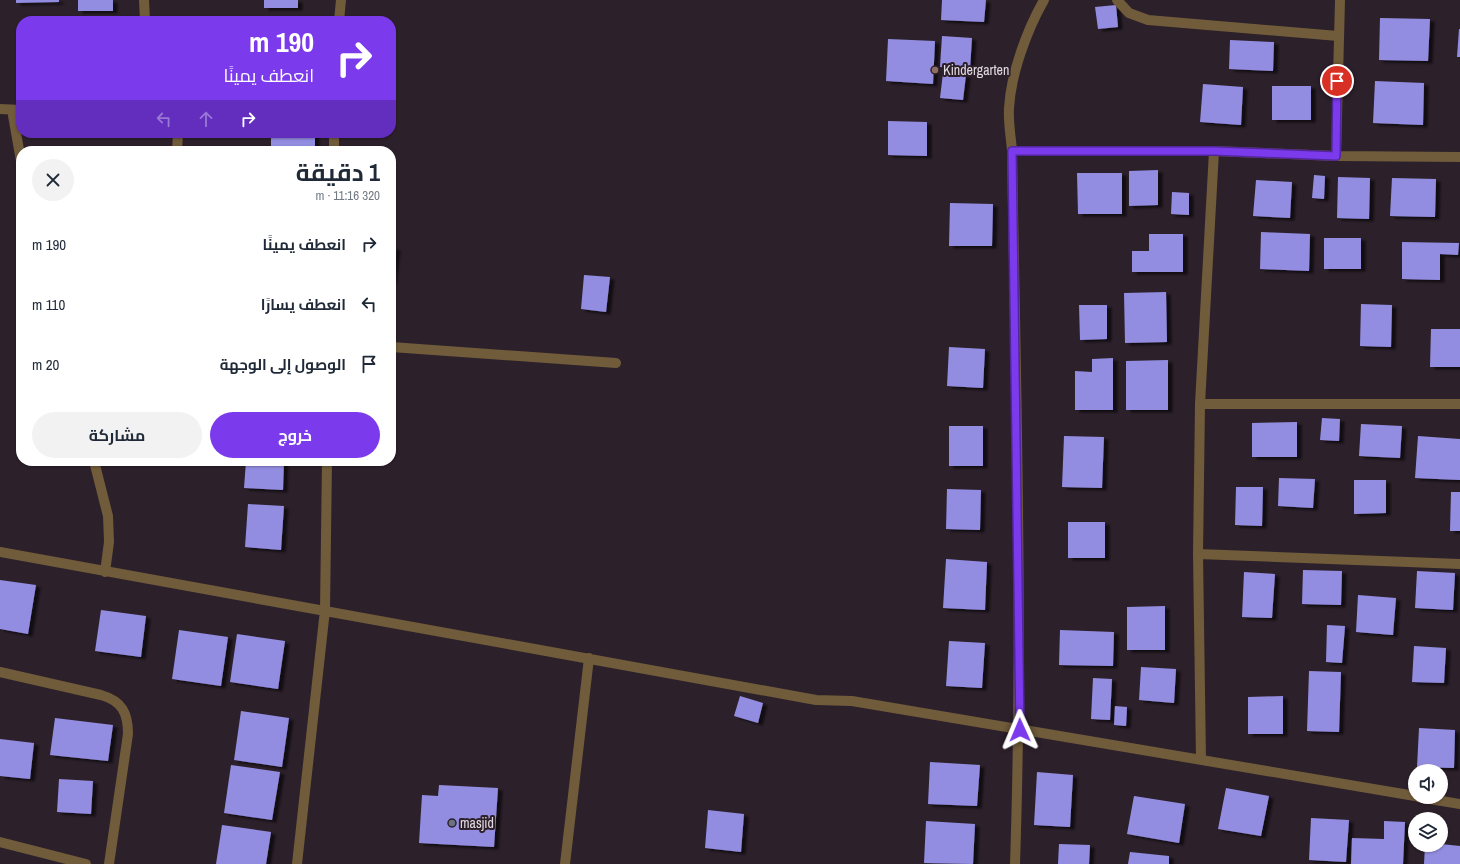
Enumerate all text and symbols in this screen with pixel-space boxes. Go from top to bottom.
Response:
text: 190 m [249,23,314,61]
icon: right [328,32,380,84]
place label: Kindergarten [943,61,1009,79]
text: انعطف يمينًا [223,63,314,88]
pin [1320,64,1354,98]
marker: Kindergarten [930,65,940,75]
icon: arrive [1326,70,1348,92]
icon: left [153,108,175,130]
icon: ahead [195,108,217,130]
icon: right [237,108,259,130]
text: 1 دقيقة [296,156,380,188]
button: close [32,159,74,201]
text: 320 m · 11:16 [316,187,380,204]
icon: right [358,233,380,255]
text: 190 m [32,234,66,255]
text: انعطف يمينًا [263,234,346,255]
icon: left [358,293,380,315]
text: 110 m [32,294,65,315]
text: انعطف يسارًا [261,294,346,315]
icon: arrive [358,353,380,375]
text: 20 m [32,354,59,375]
text: الوصول إلى الوجهة [220,354,346,375]
button: مشاركة [32,412,202,458]
button: خروج [210,412,380,458]
position arrow [999,709,1041,751]
map controls [1408,764,1448,852]
button: sound [1408,764,1448,804]
button: layers [1408,812,1448,852]
place label: masjid [460,814,494,832]
marker: masjid [447,818,457,828]

